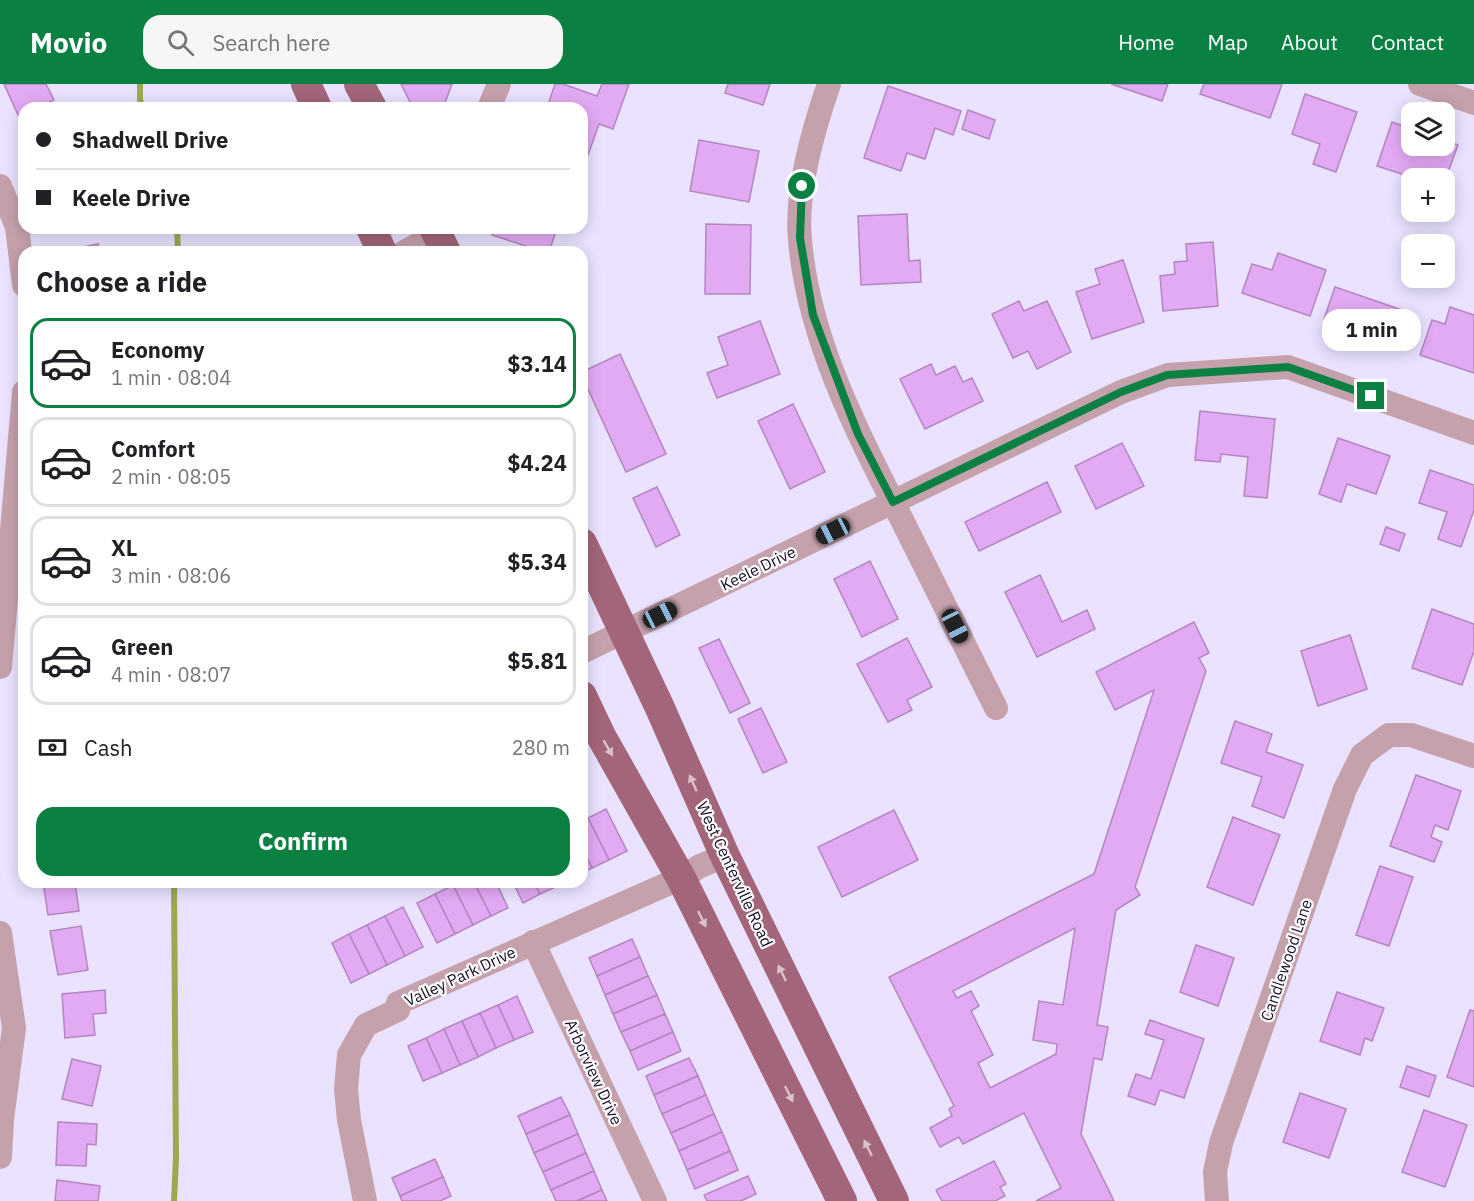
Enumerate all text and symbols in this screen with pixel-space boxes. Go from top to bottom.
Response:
search box [143,15,563,69]
text: Movio [30,24,107,61]
icon: search [164,26,197,59]
text: Search here [212,28,330,57]
text: Home [1118,28,1175,56]
text: Map [1208,28,1248,56]
text: About [1281,28,1338,56]
text: Contact [1371,28,1444,56]
map controls [1401,102,1455,288]
button: layers [1401,102,1455,156]
text: Shadwell Drive [72,125,228,154]
button: + [1401,168,1455,222]
route start [788,172,815,199]
text: Keele Drive [72,183,190,212]
button: − [1401,234,1455,288]
text: Choose a ride [36,264,207,299]
callout: 1 min [1322,309,1420,351]
text: 1 min [1345,316,1398,343]
text: Economy [111,335,205,364]
icon: car [39,336,93,390]
text: $3.14 [507,349,567,378]
text: 1 min · 08:04 [111,364,231,391]
route end [1357,382,1384,409]
text: Comfort [111,434,195,463]
icon: car [39,435,93,489]
text: $4.24 [507,448,567,477]
text: 2 min · 08:05 [111,463,231,490]
car [813,515,853,547]
text: XL [111,533,137,562]
icon: car [39,534,93,588]
street label: Keele Drive [717,541,799,595]
text: $5.34 [507,547,567,576]
text: 3 min · 08:06 [111,562,231,589]
car [640,599,680,631]
car [939,606,971,646]
text: Green [111,632,173,661]
icon: car [39,633,93,687]
text: $5.81 [507,646,567,675]
text: 4 min · 08:07 [111,661,231,688]
icon: cash [36,731,69,764]
text: Cash [84,733,133,762]
text: 280 m [512,734,570,761]
one-way arrow [603,740,613,757]
one-way arrow [688,774,698,792]
street label: West Centerville Road [693,798,777,950]
button: Confirm [36,807,570,876]
street label: Candlewood Lane [1256,896,1316,1024]
one-way arrow [697,911,707,928]
street label: Valley Park Drive [401,941,519,1010]
one-way arrow [778,965,787,982]
street label: Arborview Drive [561,1016,627,1128]
one-way arrow [784,1085,793,1102]
one-way arrow [864,1140,873,1157]

